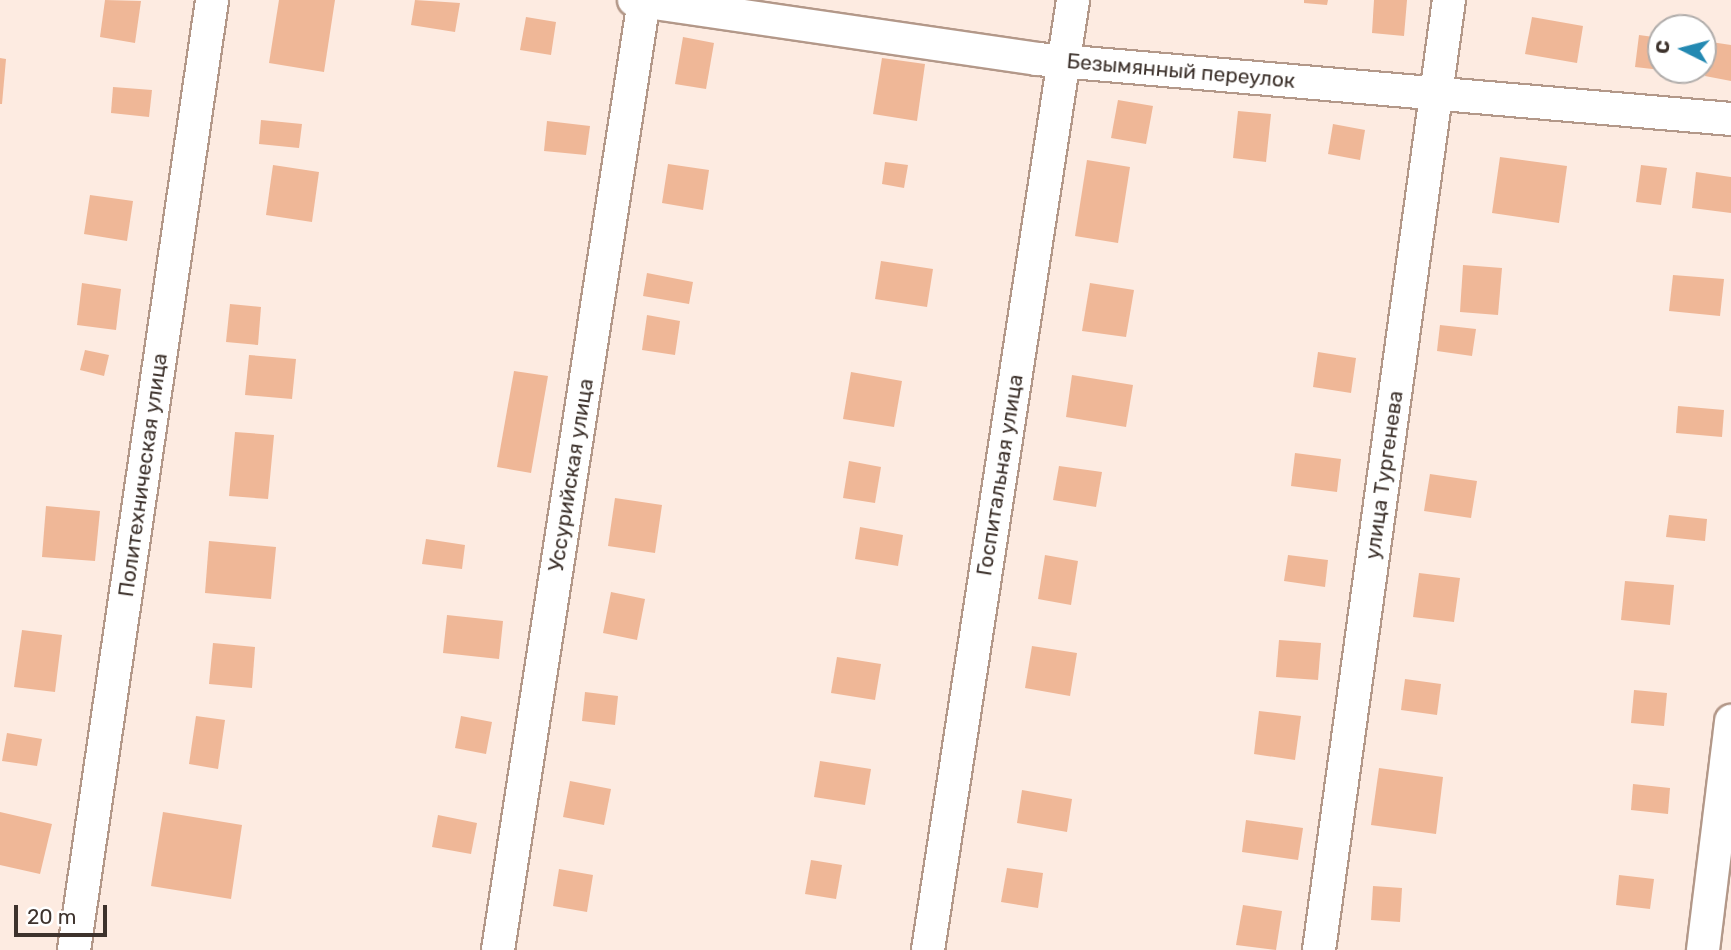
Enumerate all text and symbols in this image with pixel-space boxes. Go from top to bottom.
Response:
north arrow [1647,14,1717,84]
text: С [1650,39,1675,55]
street label: Безымянный переулок [1066,48,1296,94]
street label: Политехническая улица [113,351,173,599]
street label: Госпитальная улица [972,372,1028,578]
street label: Уссурийская улица [543,377,599,573]
street label: улица Тургенева [1360,389,1408,561]
scale bar [18,890,110,934]
text: 20 m [27,904,76,929]

